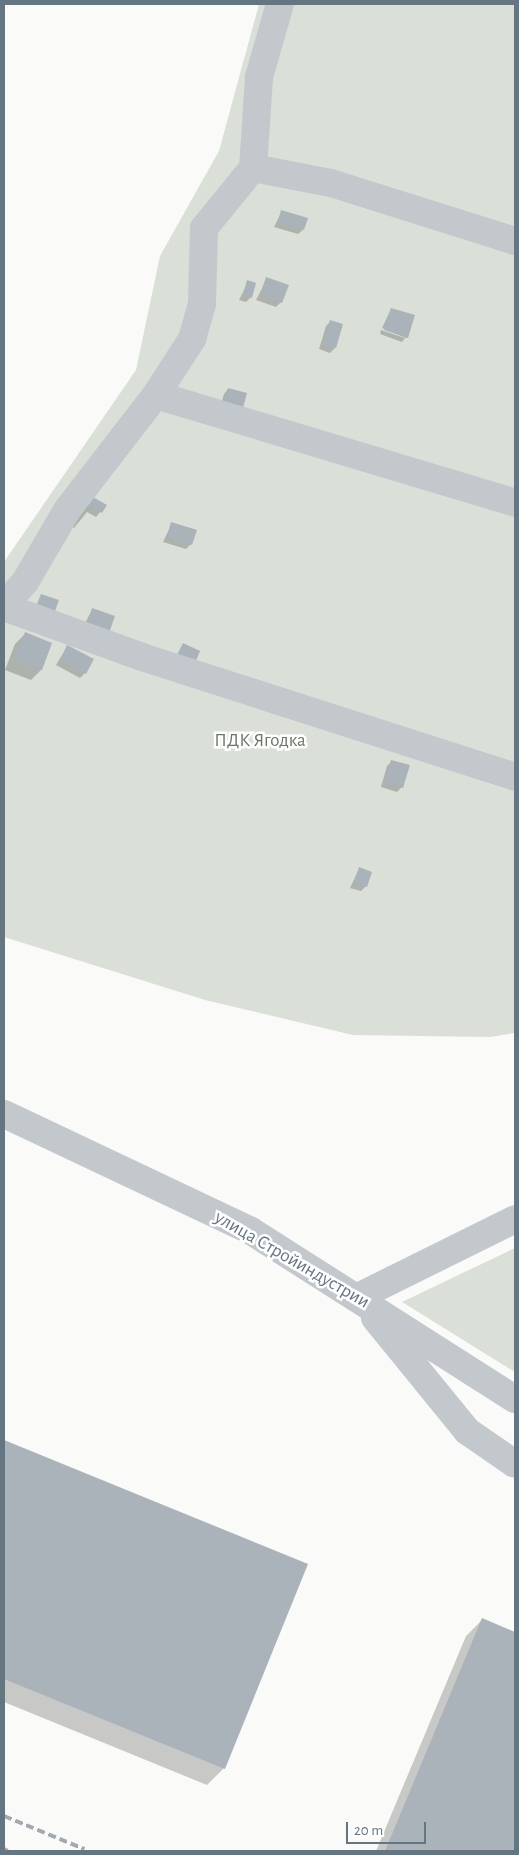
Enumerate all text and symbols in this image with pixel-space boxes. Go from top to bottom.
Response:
park label: ПДК Ягодка [214,730,306,752]
street label: улица Стройиндустрии [210,1206,374,1314]
scale bar [349,1812,429,1844]
text: 20 m [354,1823,383,1838]

